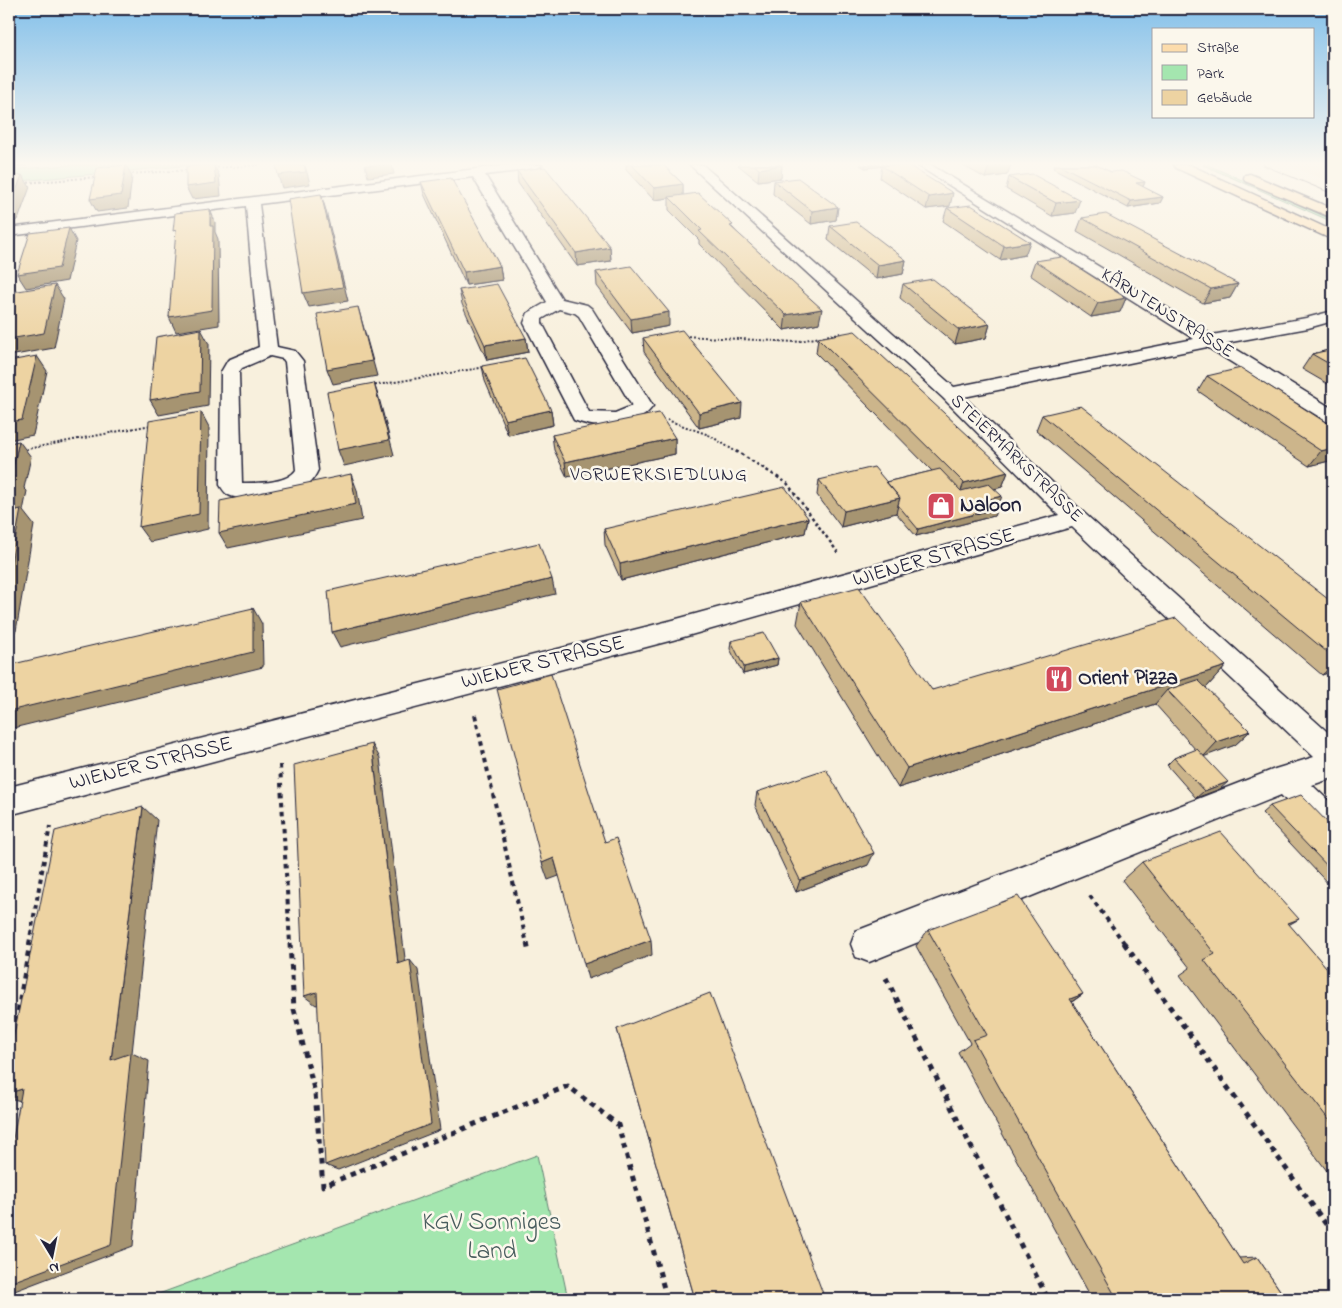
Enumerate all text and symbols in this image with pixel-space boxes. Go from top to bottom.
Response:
legend [1152,28,1314,118]
text: Straße [1197,37,1239,59]
text: Park [1197,63,1225,85]
text: Gebäude [1197,87,1253,109]
street label: KÄRNTENSTRASSE [1096,263,1239,365]
street label: STEIERMARKSTRASSE [944,389,1088,529]
district label: VORWERKSIEDLUNG [569,462,748,489]
shop icon: Naloon [926,491,956,521]
place label: Naloon [960,491,1021,521]
street label: WIENER STRASSE [849,521,1019,595]
street label: WIENER STRASSE [458,628,628,698]
restaurant icon: Orient Pizza [1044,664,1074,694]
place label: Orient Pizza [1078,664,1178,694]
street label: WIENER STRASSE [66,729,236,799]
park label: KGV Sonniges Land [422,1205,562,1270]
north arrow [28,1230,78,1280]
text: N [48,1256,60,1278]

